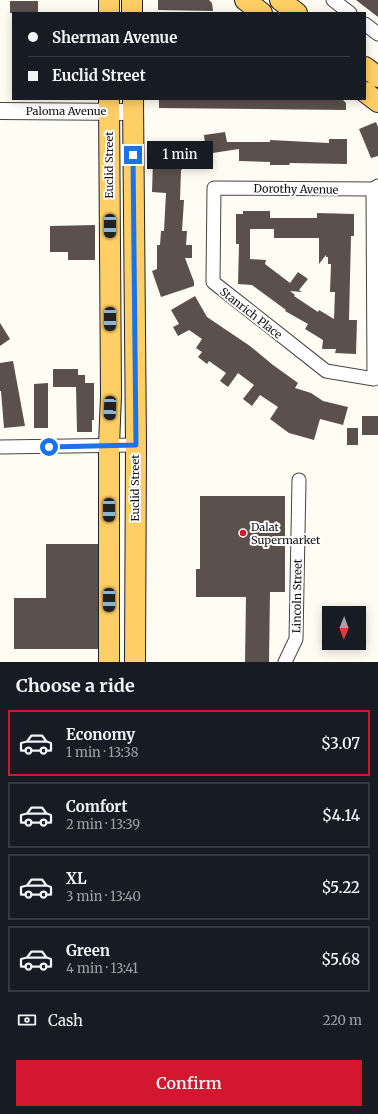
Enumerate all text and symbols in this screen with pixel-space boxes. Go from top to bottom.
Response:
text: Sherman Avenue [52,28,177,47]
text: Euclid Street [52,66,146,85]
street label: Paloma Avenue [26,104,107,118]
street label: Euclid Street [102,131,116,198]
callout: 1 min [147,141,213,169]
route end [124,146,142,164]
text: 1 min [163,146,197,163]
street label: Dorothy Avenue [254,181,339,197]
car [104,214,116,238]
street label: Stanrich Place [217,284,285,342]
car [104,307,116,331]
car [104,396,116,420]
route start [40,438,58,456]
street label: Euclid Street [128,454,142,521]
car [103,498,115,522]
place label: Dalat Supermarket [251,520,321,547]
marker: Dalat Supermarket [238,528,248,538]
street label: Lincoln Street [289,558,305,633]
car [103,588,115,612]
north arrow [322,606,366,650]
map controls [322,606,366,650]
text: Choose a ride [16,674,135,697]
icon: car [18,725,54,761]
text: Economy [66,725,135,744]
text: $3.07 [321,734,360,753]
text: 1 min · 13:38 [66,744,138,761]
icon: car [18,797,54,833]
text: Comfort [66,797,127,816]
text: $4.14 [322,806,360,825]
text: 2 min · 13:39 [66,816,140,833]
icon: car [18,869,54,905]
text: XL [66,869,87,888]
text: $5.22 [321,878,360,897]
text: 3 min · 13:40 [66,888,141,905]
icon: car [18,941,54,977]
text: Green [66,941,110,960]
text: $5.68 [321,950,360,969]
text: 4 min · 13:41 [66,960,138,977]
icon: cash [16,1009,38,1031]
text: Cash [48,1011,83,1030]
text: 220 m [323,1012,362,1029]
button: Confirm [16,1060,362,1106]

